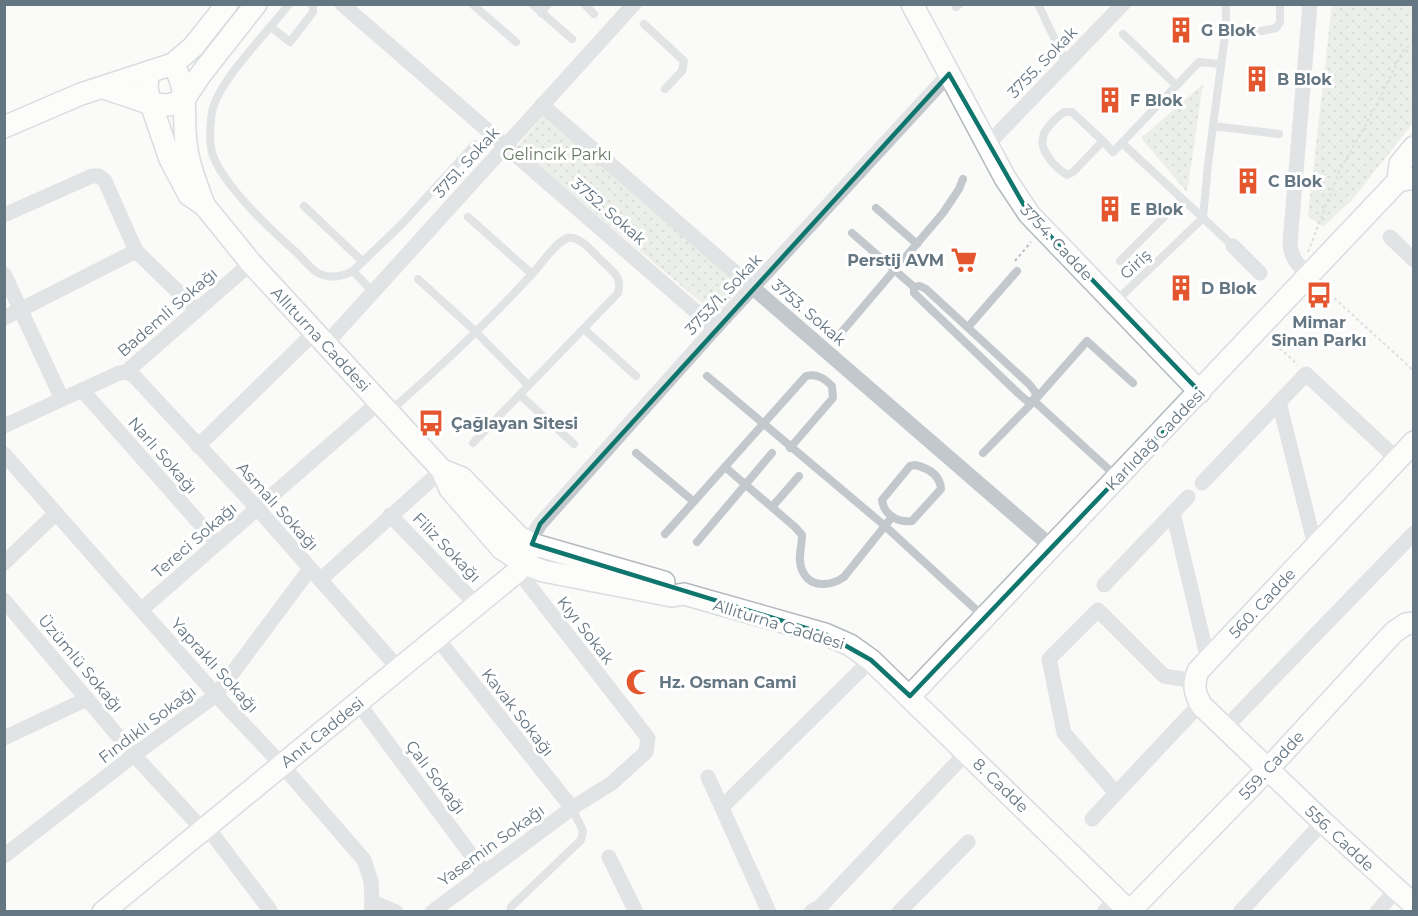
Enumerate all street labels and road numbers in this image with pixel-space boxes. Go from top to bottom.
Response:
street label: 3755. Sokak [1004,22,1081,102]
street label: 3751. Sokak [430,123,503,202]
street label: 3752. Sokak [568,174,650,249]
street label: 3754. Cadde [1016,200,1097,284]
street label: Giriş [1116,245,1155,283]
street label: 3753/1. Sokak [681,250,766,339]
street label: Bademli Sokağı [114,264,221,361]
street label: 3753. Sokak [768,275,850,350]
street label: Allıturna Caddesi [267,283,374,396]
street label: Karlıdağ Caddesi [1102,384,1209,495]
street label: Narlı Sokağı [124,413,201,498]
street label: Asmalı Sokağı [233,458,322,554]
street label: Tereci Sokağı [148,499,240,582]
street label: Filiz Sokağı [409,509,485,586]
street label: 560. Cadde [1225,564,1300,642]
street label: Kıyı Sokak [553,593,618,668]
street label: Allıturna Caddesi [711,595,847,654]
street label: Üzümlü Sokağı [34,610,128,716]
street label: Yapraklı Sokağı [167,614,262,717]
street label: Kavak Sokağı [477,665,558,760]
street label: Fındıklı Sokağı [95,682,200,767]
street label: Anıt Caddesi [277,693,368,772]
street label: 559. Cadde [1235,727,1308,804]
street label: Çalı Sokağı [402,737,470,818]
street label: 8. Cadde [969,754,1032,817]
street label: Yasemin Sokağı [435,801,548,890]
street label: 556. Cadde [1301,802,1378,875]

